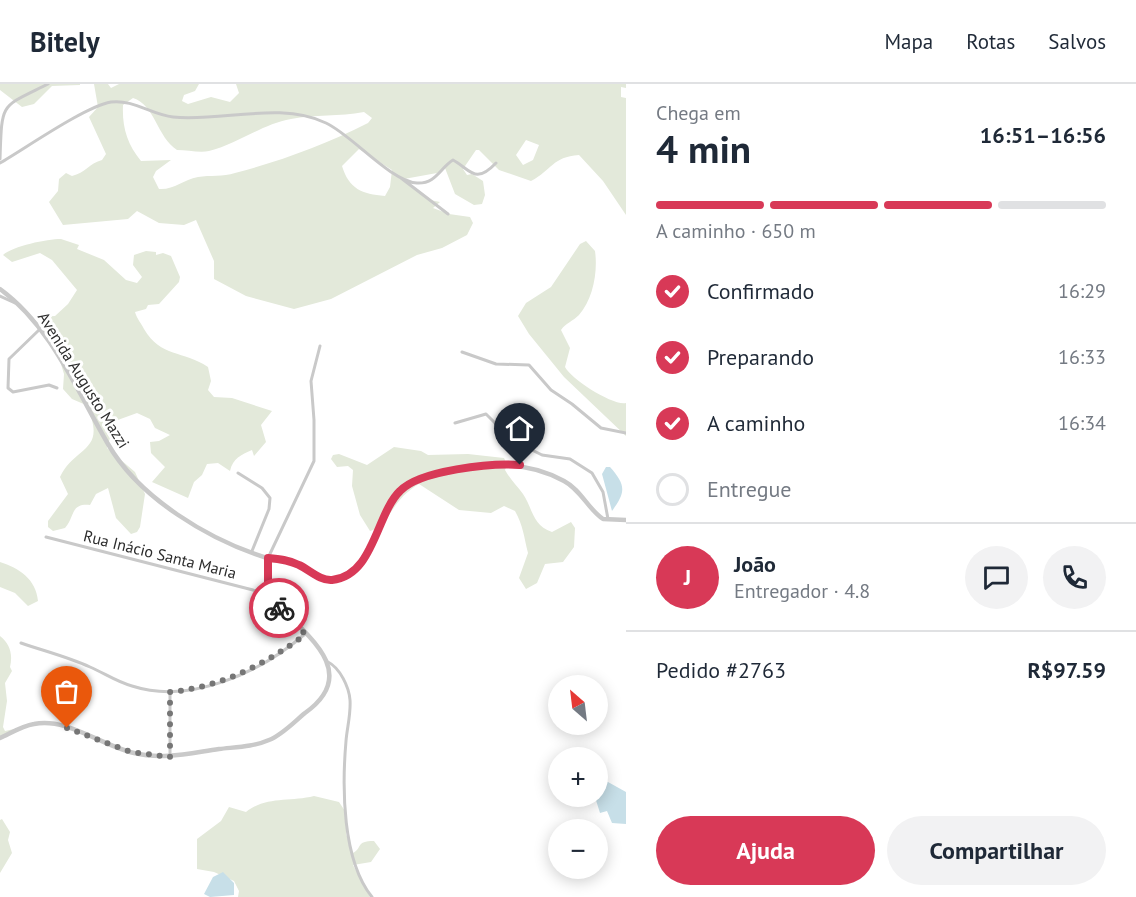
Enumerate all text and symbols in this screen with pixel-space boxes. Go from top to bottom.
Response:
text: Bitely [30,23,100,60]
text: Mapa [884,28,933,55]
text: Rotas [966,28,1015,55]
text: Salvos [1048,28,1106,55]
text: Chega em [656,100,741,126]
text: 16:51–16:56 [980,121,1106,149]
text: 4 min [656,123,751,174]
text: A caminho · 650 m [656,218,816,244]
icon: check [656,275,689,308]
text: Confirmado [707,277,814,305]
text: 16:29 [1058,278,1106,304]
street label: Avenida Augusto Mazzi [34,308,134,452]
icon: check [656,341,689,374]
text: Preparando [707,343,814,371]
text: 16:33 [1058,344,1106,370]
pin [494,403,545,465]
icon: check [656,407,689,440]
text: A caminho [707,409,805,437]
text: 16:34 [1058,410,1106,436]
icon: home [503,412,536,445]
text: Entregue [707,475,792,503]
street label: Rua Inácio Santa Maria [81,525,239,583]
button: chat [965,546,1028,609]
button: phone [1043,546,1106,609]
text: João [734,550,776,578]
text: J [684,563,691,591]
courier [249,578,309,638]
text: Entregador · 4.8 [734,578,870,604]
icon: bike [263,592,296,625]
text: Pedido #2763 [656,656,786,684]
text: R$97.59 [1028,656,1106,684]
pin [41,666,92,728]
icon: bag [50,675,83,708]
north arrow [548,675,608,735]
map controls [548,675,608,879]
button: + [548,747,608,807]
button: Ajuda [656,816,875,885]
button: Compartilhar [887,816,1106,885]
button: − [548,819,608,879]

